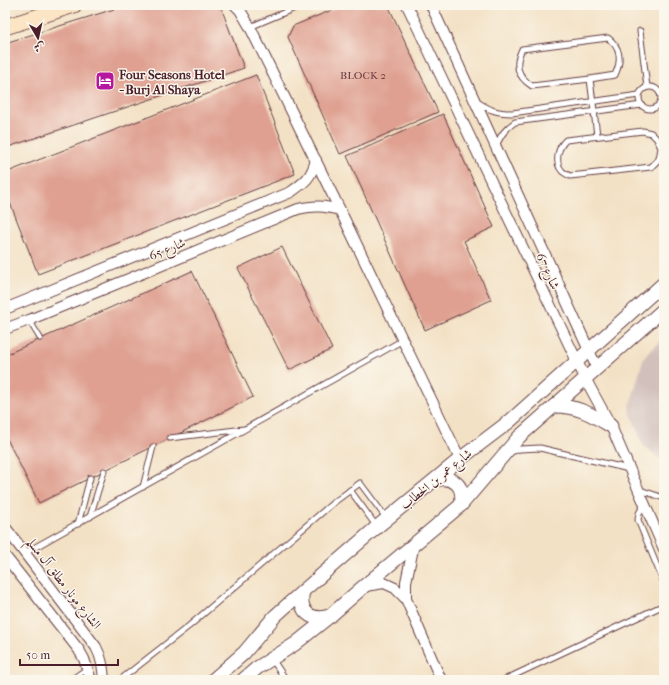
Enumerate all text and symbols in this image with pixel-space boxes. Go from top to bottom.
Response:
north arrow [18,18,58,58]
text: ش [33,40,46,55]
place label: Four Seasons Hotel - Burj Al Shaya [118,67,225,98]
house number: BLOCK 2 [340,69,386,82]
hotel icon: Four Seasons Hotel - Burj Al Shaya [94,70,116,92]
street label: شارع 65 [147,235,189,267]
street label: شارع 67 [529,250,563,293]
street label: شارع عمر بن الخطاب [397,446,477,515]
street label: الشارع مونار مطلق آل مسلم [19,534,105,636]
scale bar [20,641,118,667]
text: 50 m [26,648,50,662]

